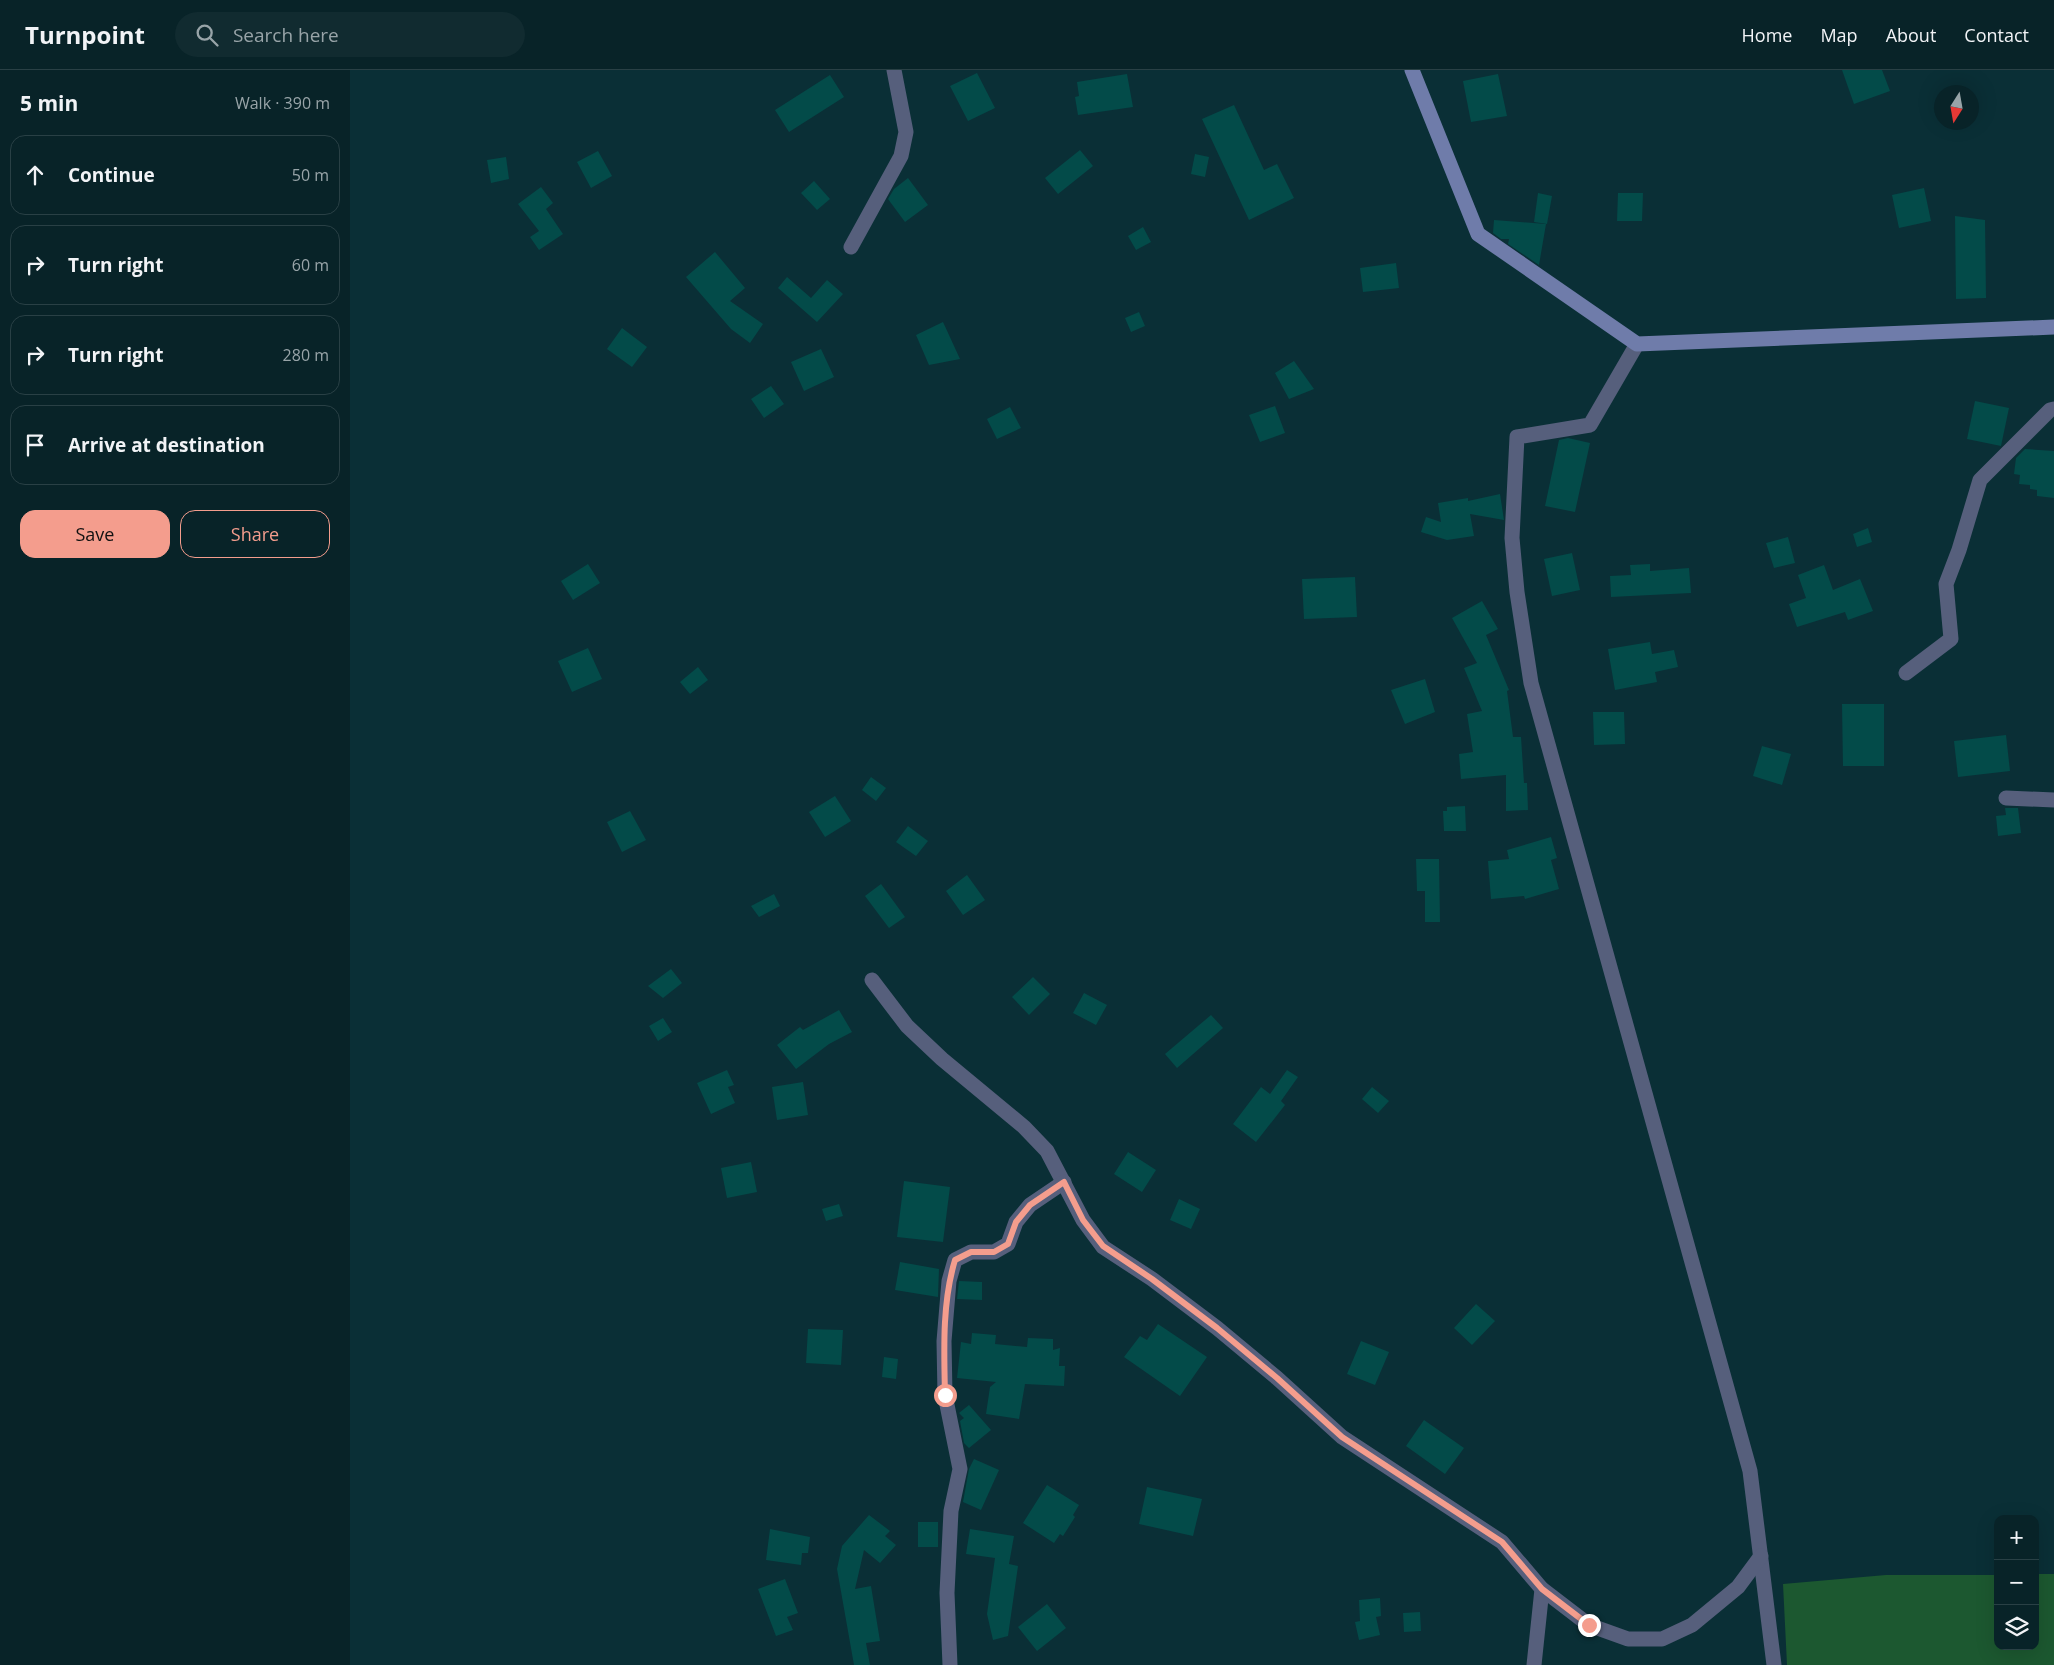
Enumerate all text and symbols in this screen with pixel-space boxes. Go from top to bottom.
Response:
search box [175,12,525,57]
text: Turnpoint [25,18,145,51]
icon: search [193,21,221,49]
text: Search here [233,22,339,48]
text: Home [1742,23,1792,47]
text: Map [1820,23,1858,47]
text: About [1886,23,1936,47]
text: Contact [1964,23,2029,47]
north arrow [1934,85,1979,130]
text: 5 min [20,89,78,117]
text: Walk · 390 m [235,92,330,114]
icon: ahead [21,161,49,189]
text: Continue [68,162,155,188]
text: 50 m [292,164,329,186]
icon: right [21,251,49,279]
text: Turn right [68,252,163,278]
text: 60 m [292,254,329,276]
icon: right [21,341,49,369]
text: Turn right [68,342,163,368]
text: 280 m [283,344,329,366]
icon: arrive [21,431,49,459]
text: Arrive at destination [68,432,265,458]
button: Save [20,510,170,558]
button: Share [180,510,330,558]
route start [934,1384,957,1407]
map controls [1994,1515,2039,1650]
button: + [1994,1515,2039,1560]
button: − [1994,1560,2039,1605]
button: layers [1994,1605,2039,1650]
route end [1578,1614,1601,1637]

